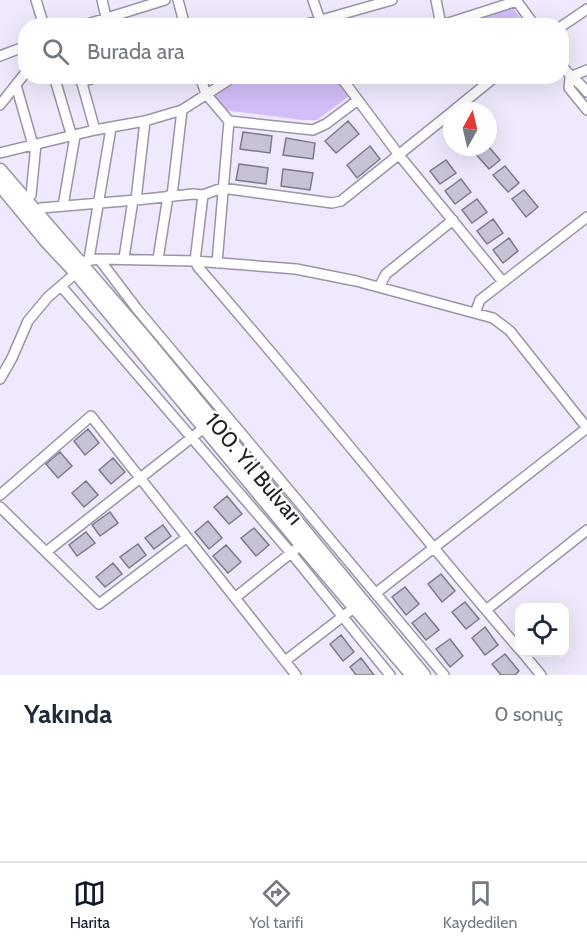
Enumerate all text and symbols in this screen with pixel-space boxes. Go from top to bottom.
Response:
search box [18,18,569,84]
icon: search [39,35,72,68]
text: Burada ara [87,38,185,65]
north arrow [443,102,497,156]
street label: 100. Yıl Bulvarı [199,408,309,530]
map controls [515,603,569,657]
button: locate [515,603,569,657]
text: Yakında [24,698,112,730]
text: 0 sonuç [495,702,563,726]
tab: Harita [70,877,110,932]
tab: Yol tarifi [249,877,303,932]
tab: Kaydedilen [443,877,517,932]

